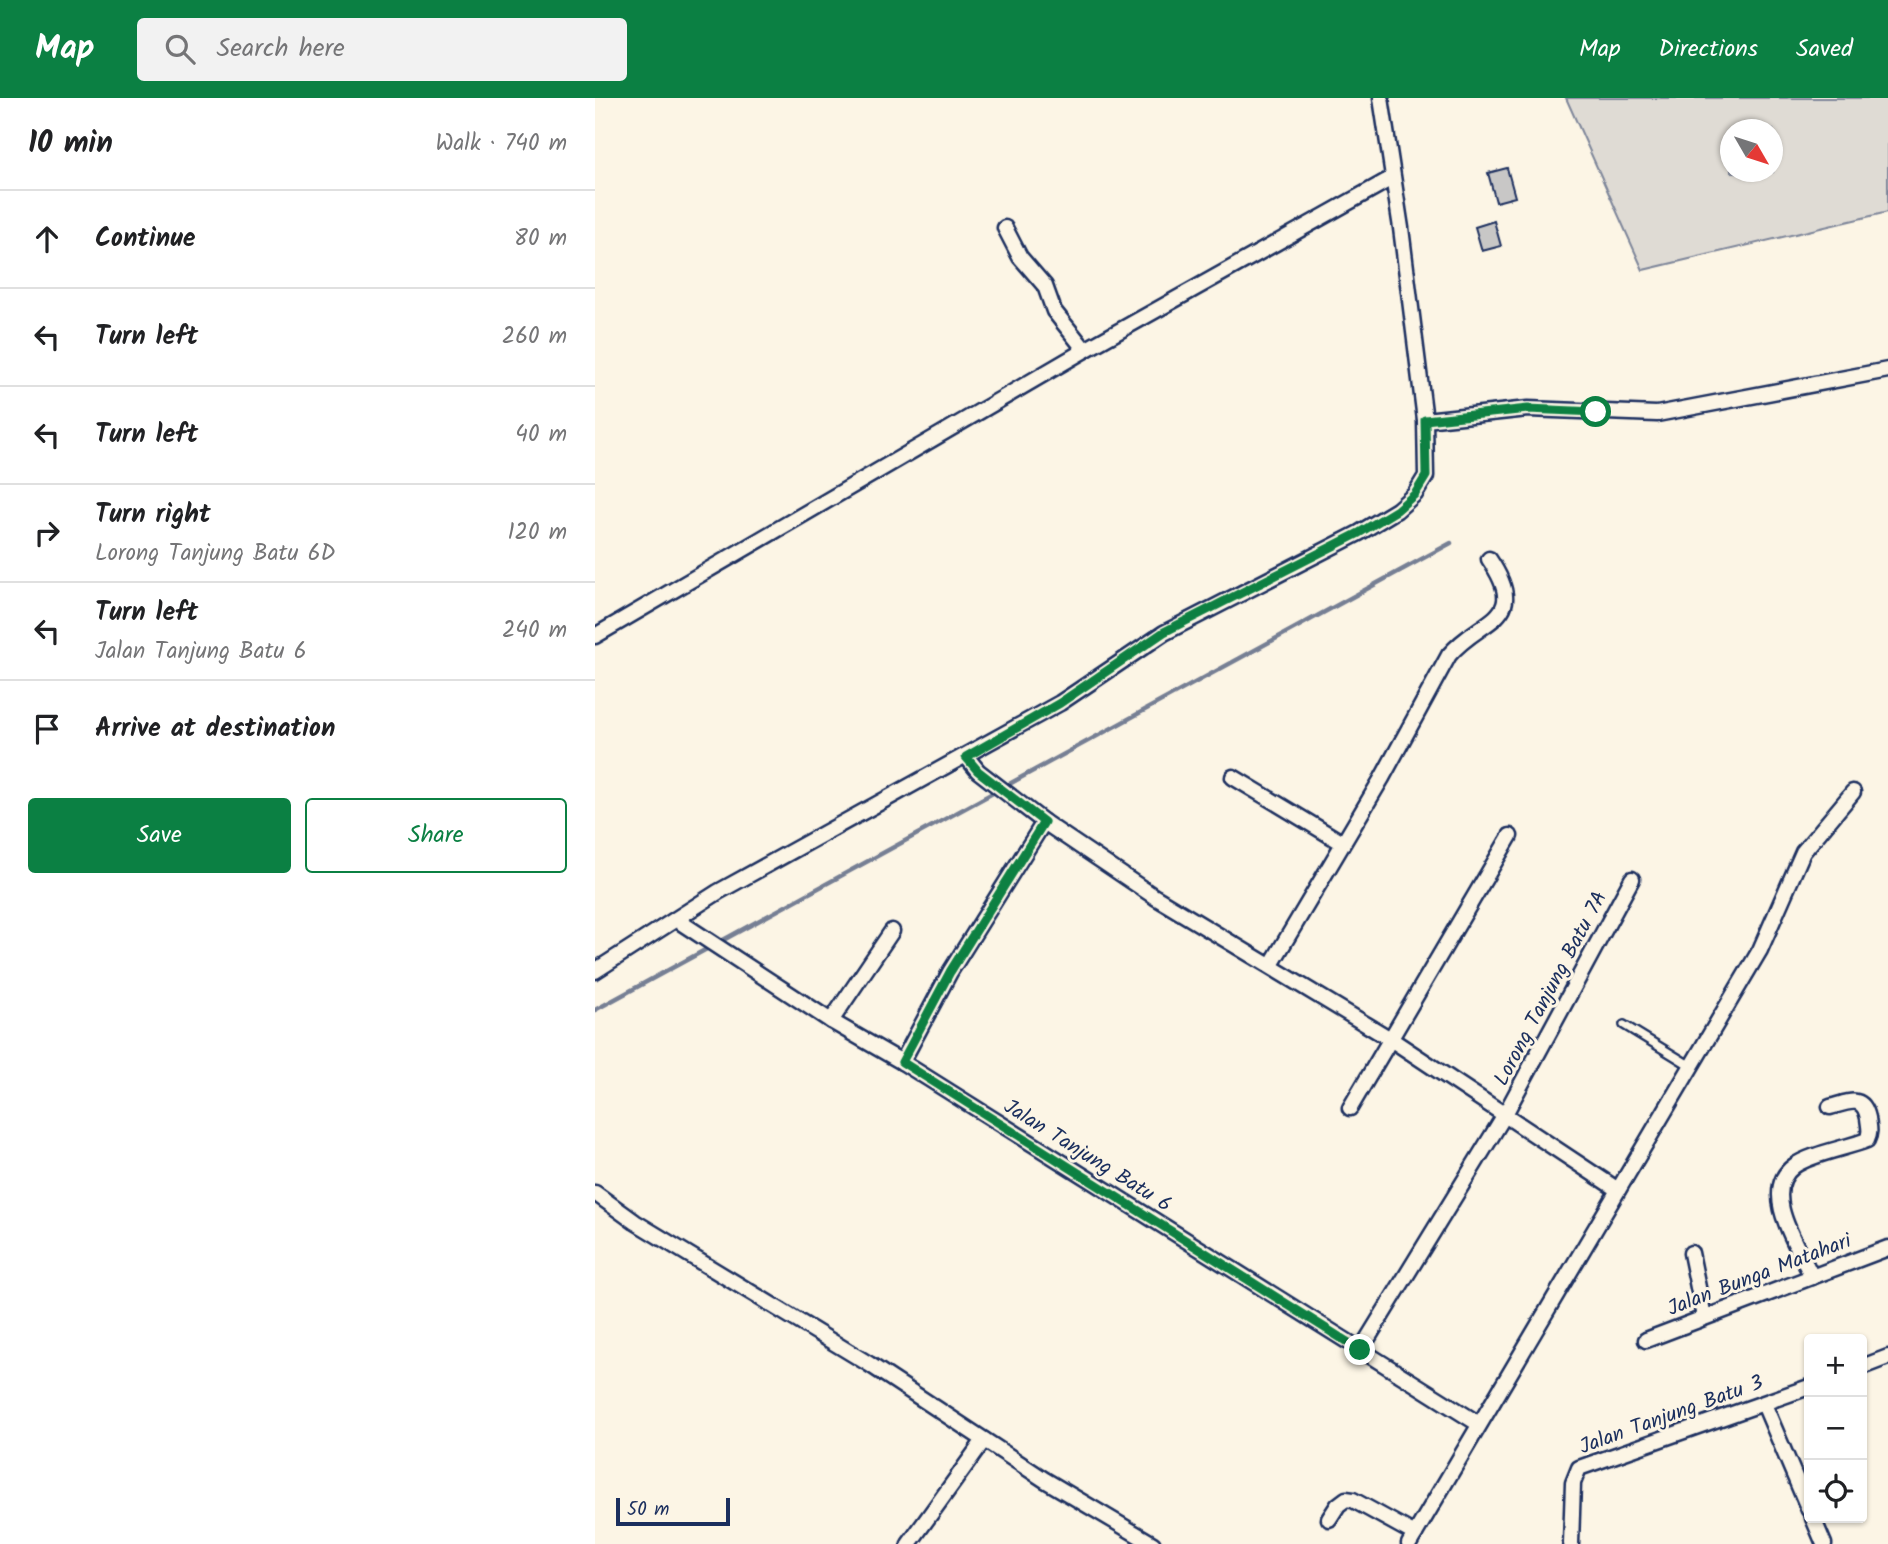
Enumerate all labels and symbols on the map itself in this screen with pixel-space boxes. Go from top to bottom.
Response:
north arrow [1720,119,1783,182]
route start [1580,396,1611,427]
street label: Lorong Tanjung Batu 7A [1486,885,1617,1092]
street label: Jalan Tanjung Batu 6 [997,1091,1178,1221]
street label: Jalan Bunga Matahari [1663,1225,1857,1326]
route end [1344,1334,1375,1365]
street label: Jalan Tanjung Batu 3 [1575,1367,1768,1464]
scale bar [616,1495,730,1527]

